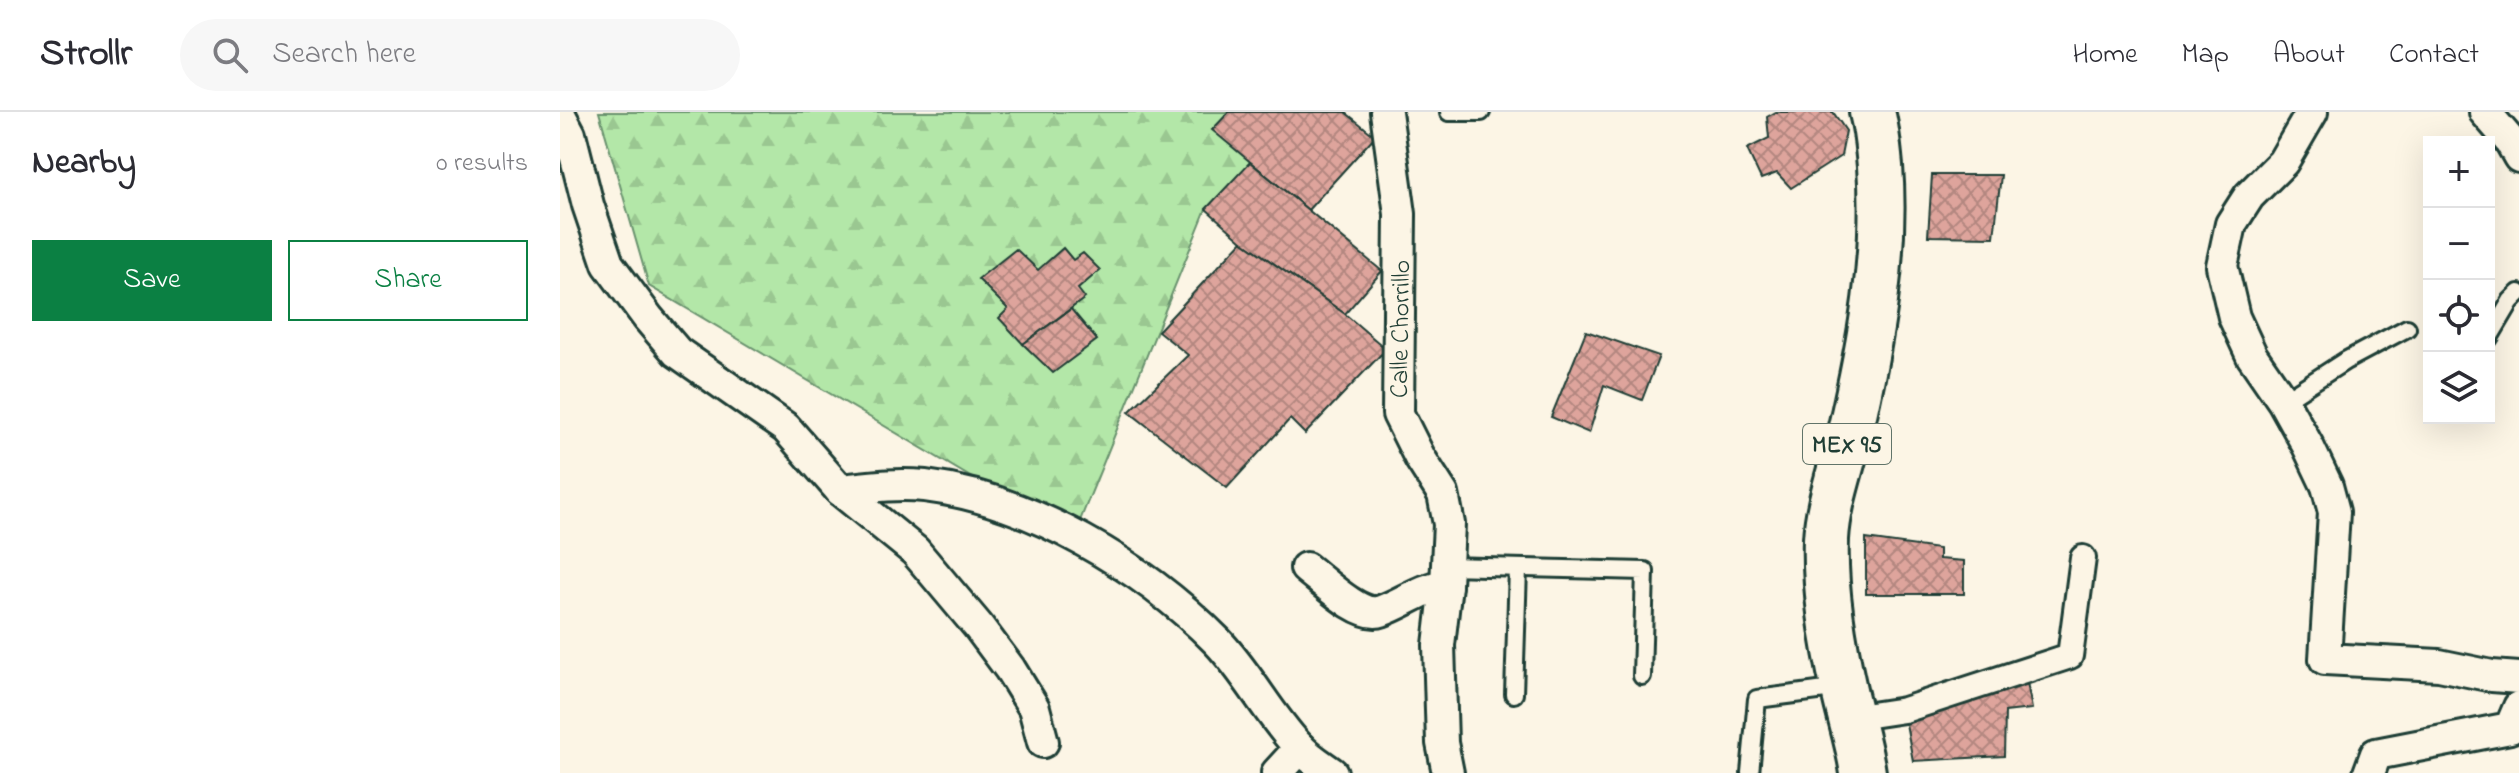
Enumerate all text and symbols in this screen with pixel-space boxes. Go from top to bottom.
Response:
search box [180,19,740,91]
text: Strollr [40,27,132,83]
icon: search [208,33,252,77]
text: Search here [272,33,416,77]
text: Home [2072,35,2138,76]
text: Map [2182,35,2229,76]
text: About [2273,35,2345,76]
text: Contact [2389,35,2479,76]
map controls [2423,136,2495,424]
button: + [2423,136,2495,208]
text: Nearby [32,139,136,189]
text: 0 results [436,145,528,183]
button: − [2423,208,2495,280]
button: Save [32,240,272,321]
button: Share [288,240,528,321]
street label: Calle Chorrillo [1382,260,1422,399]
button: locate [2423,280,2495,352]
button: layers [2423,352,2495,424]
road number: MEX 95 [1803,424,1891,464]

